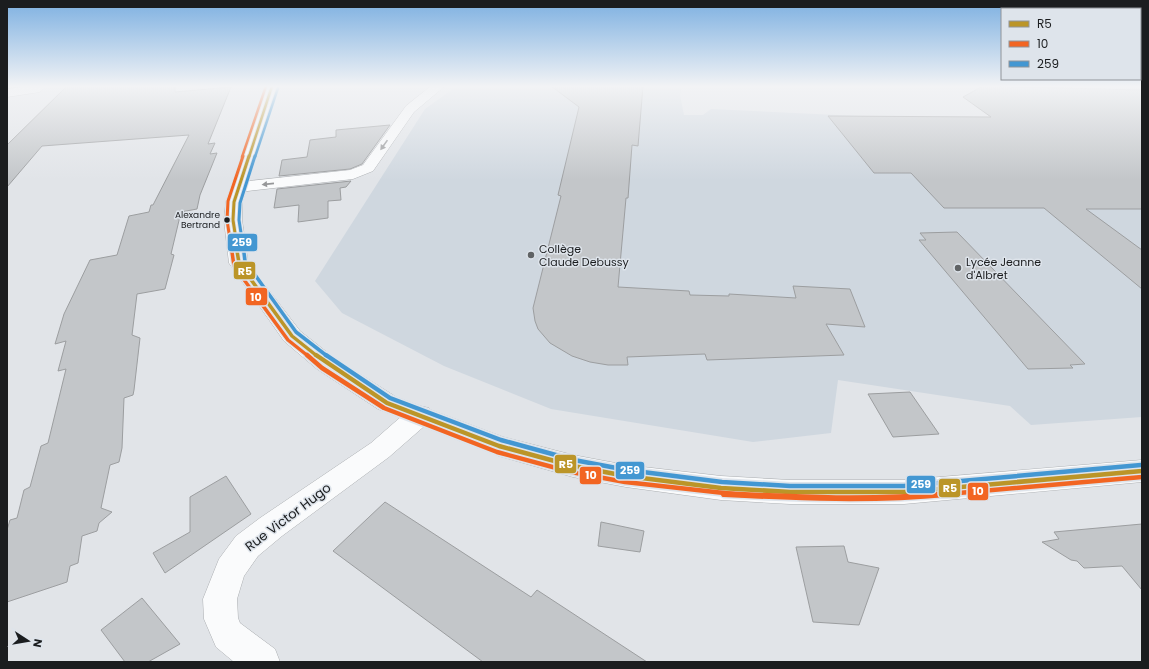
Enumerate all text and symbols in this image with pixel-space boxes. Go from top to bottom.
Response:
legend [1001,8,1141,80]
text: R5 [1037,15,1052,32]
text: 10 [1037,35,1048,52]
text: 259 [1037,55,1059,72]
one-way arrow [380,140,388,150]
one-way arrow [262,181,274,187]
place label: Alexandre Bertrand [175,209,220,231]
marker: Alexandre Bertrand [222,215,232,225]
line badge: 259 [227,233,258,252]
text: 259 [232,234,252,250]
place label: Collège Claude Debussy [539,241,629,270]
marker: Collège Claude Debussy [526,250,536,260]
place label: Lycée Jeanne d'Albret [966,254,1041,283]
line badge: R5 [233,261,256,280]
text: R5 [238,263,252,279]
marker: Lycée Jeanne d'Albret [953,263,963,273]
line badge: 10 [245,287,268,306]
text: 10 [250,289,262,305]
line badge: R5 [554,454,577,474]
text: R5 [559,456,573,472]
line badge: 259 [615,461,645,480]
text: 259 [620,462,640,478]
line badge: 10 [579,466,602,485]
text: 10 [585,467,597,483]
line badge: 259 [906,475,936,494]
text: 259 [911,476,931,492]
street label: Rue Victor Hugo [241,478,335,556]
line badge: R5 [938,478,961,498]
text: R5 [943,480,957,496]
line badge: 10 [967,482,989,501]
text: 10 [972,483,984,499]
north arrow [8,621,48,661]
text: N [29,637,46,649]

